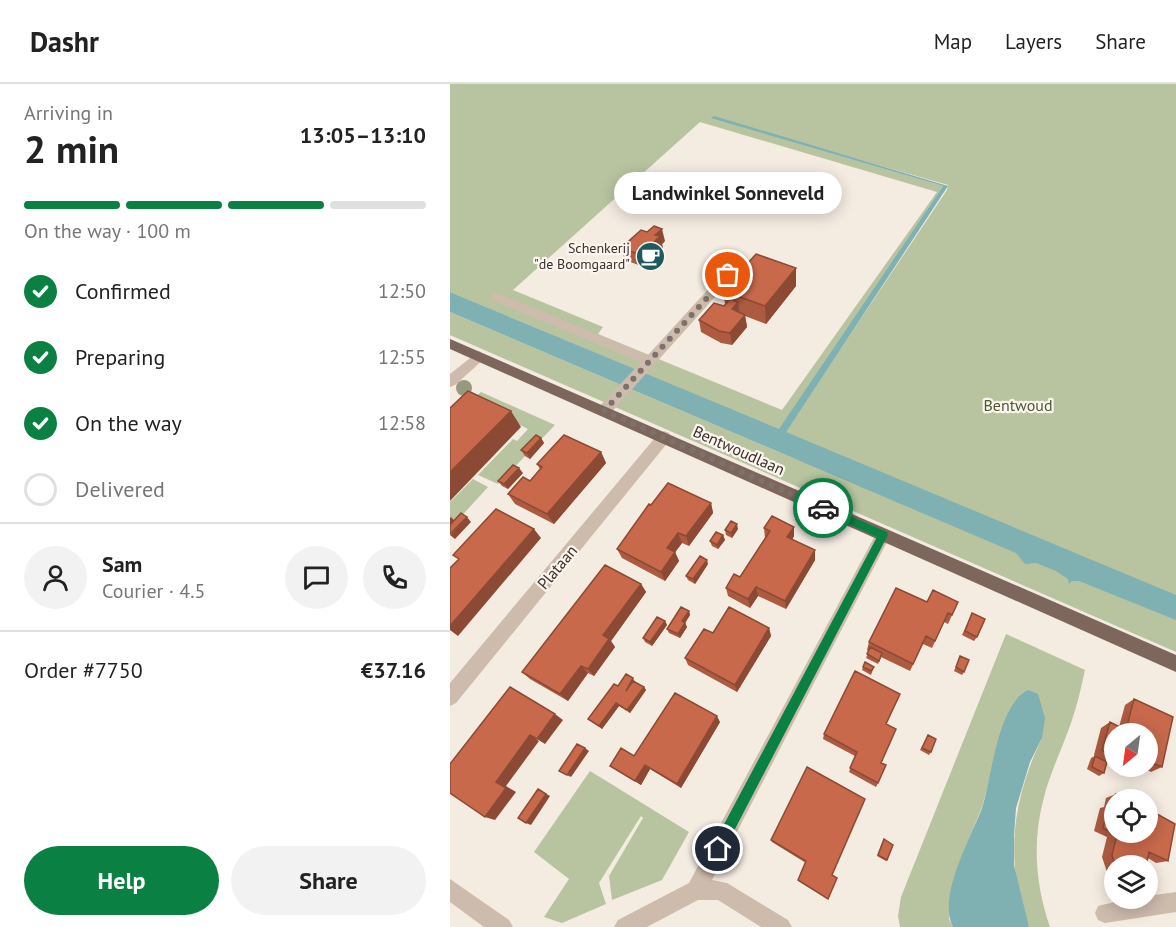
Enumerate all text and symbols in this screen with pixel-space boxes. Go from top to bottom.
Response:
text: Dashr [30,23,99,60]
text: Map [934,28,972,55]
text: Layers [1005,28,1062,55]
text: Share [1095,28,1146,55]
text: Arriving in [24,100,113,126]
text: 13:05–13:10 [300,121,426,149]
text: 2 min [24,123,119,174]
callout: Landwinkel Sonneveld [614,173,842,215]
text: Landwinkel Sonneveld [632,180,824,206]
text: On the way · 100 m [24,218,191,244]
place label: Schenkerij "de Boomgaard" [534,239,630,273]
cafe icon: Schenkerij "de Boomgaard" [635,240,667,272]
pin [702,249,753,300]
icon: bag [711,258,744,291]
icon: check [24,275,57,308]
text: Confirmed [75,277,171,305]
text: 12:50 [378,278,426,304]
icon: check [24,341,57,374]
text: Preparing [75,343,165,371]
text: 12:55 [378,344,426,370]
park label: Bentwoud [983,395,1053,415]
icon: check [24,407,57,440]
text: On the way [75,409,182,437]
text: 12:58 [378,410,426,436]
street label: Bentwoudlaan [690,421,788,479]
text: Delivered [75,475,165,503]
courier [793,478,853,538]
icon: car [807,492,840,525]
street label: Plataan [533,541,581,593]
button: person [24,546,87,609]
button: chat [285,546,348,609]
button: phone [363,546,426,609]
text: Sam [102,550,142,578]
text: Courier · 4.5 [102,578,205,604]
text: Order #7750 [24,656,143,684]
text: €37.16 [361,656,426,684]
north arrow [1104,723,1158,777]
map controls [1104,723,1158,909]
button: locate [1104,789,1158,843]
pin [692,823,743,874]
icon: home [701,832,734,865]
button: Help [24,846,219,915]
button: Share [231,846,426,915]
button: layers [1104,855,1158,909]

